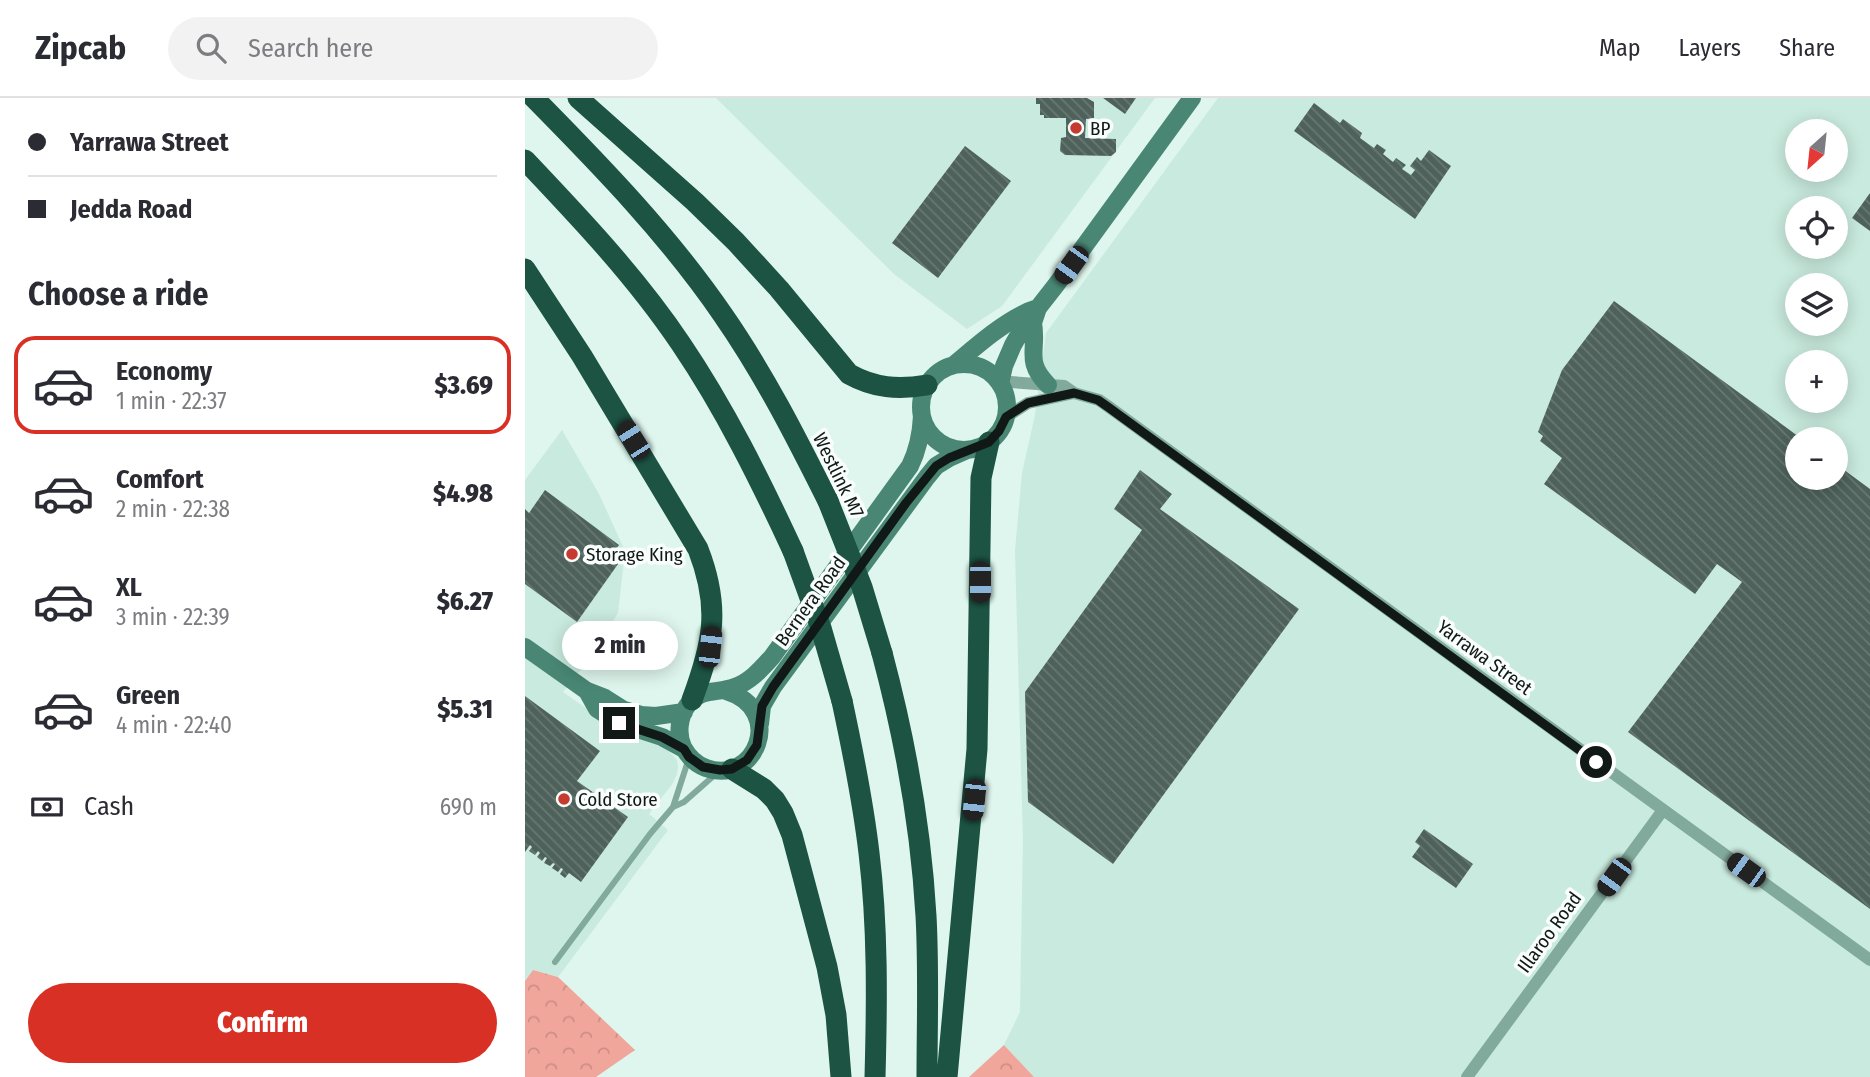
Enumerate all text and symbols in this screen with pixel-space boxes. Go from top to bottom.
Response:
search box [168,17,658,80]
text: Zipcab [35,28,126,68]
icon: search [192,29,230,67]
text: Search here [248,33,373,64]
text: Map [1599,34,1641,62]
text: Layers [1679,34,1741,62]
text: Share [1779,34,1835,62]
place label: BP [1090,117,1110,140]
north arrow [1785,119,1848,182]
map controls [1785,119,1848,490]
marker: BP [1068,120,1084,136]
text: Yarrawa Street [70,127,229,158]
text: Jedda Road [70,194,192,225]
button: locate [1785,196,1848,259]
car [1051,242,1092,288]
button: layers [1785,273,1848,336]
text: Choose a ride [28,275,209,313]
button: + [1785,350,1848,413]
icon: car [32,354,95,417]
text: Economy [116,356,212,387]
text: $3.69 [434,370,493,401]
text: 1 min · 22:37 [116,387,227,415]
car [613,417,654,463]
button: − [1785,427,1848,490]
street label: Westlink M7 [808,429,869,522]
icon: car [32,462,95,525]
text: Comfort [116,464,204,495]
text: $4.98 [433,478,493,509]
text: 2 min · 22:38 [116,495,230,523]
place label: Storage King [586,543,683,566]
marker: Storage King [564,546,580,562]
street label: Bernera Road [770,552,851,651]
car [970,561,991,603]
icon: car [32,570,95,633]
text: XL [116,572,142,603]
text: $6.27 [437,586,493,617]
text: 3 min · 22:39 [116,603,230,631]
street label: Yarrawa Street [1433,615,1537,700]
callout: 2 min [561,622,677,670]
car [698,625,723,669]
text: 2 min [595,631,645,659]
icon: car [32,678,95,741]
text: Green [116,680,180,711]
text: $5.31 [437,694,493,725]
route end [603,707,635,739]
text: 4 min · 22:40 [116,711,232,739]
route start [1580,746,1612,778]
car [962,778,987,822]
icon: cash [28,788,66,826]
place label: Cold Store [578,788,658,811]
text: Cash [84,791,134,822]
marker: Cold Store [556,791,572,807]
text: 690 m [440,793,497,821]
car [1723,849,1770,891]
car [1594,854,1635,900]
street label: Illaroo Road [1512,887,1586,977]
button: Confirm [28,983,497,1063]

